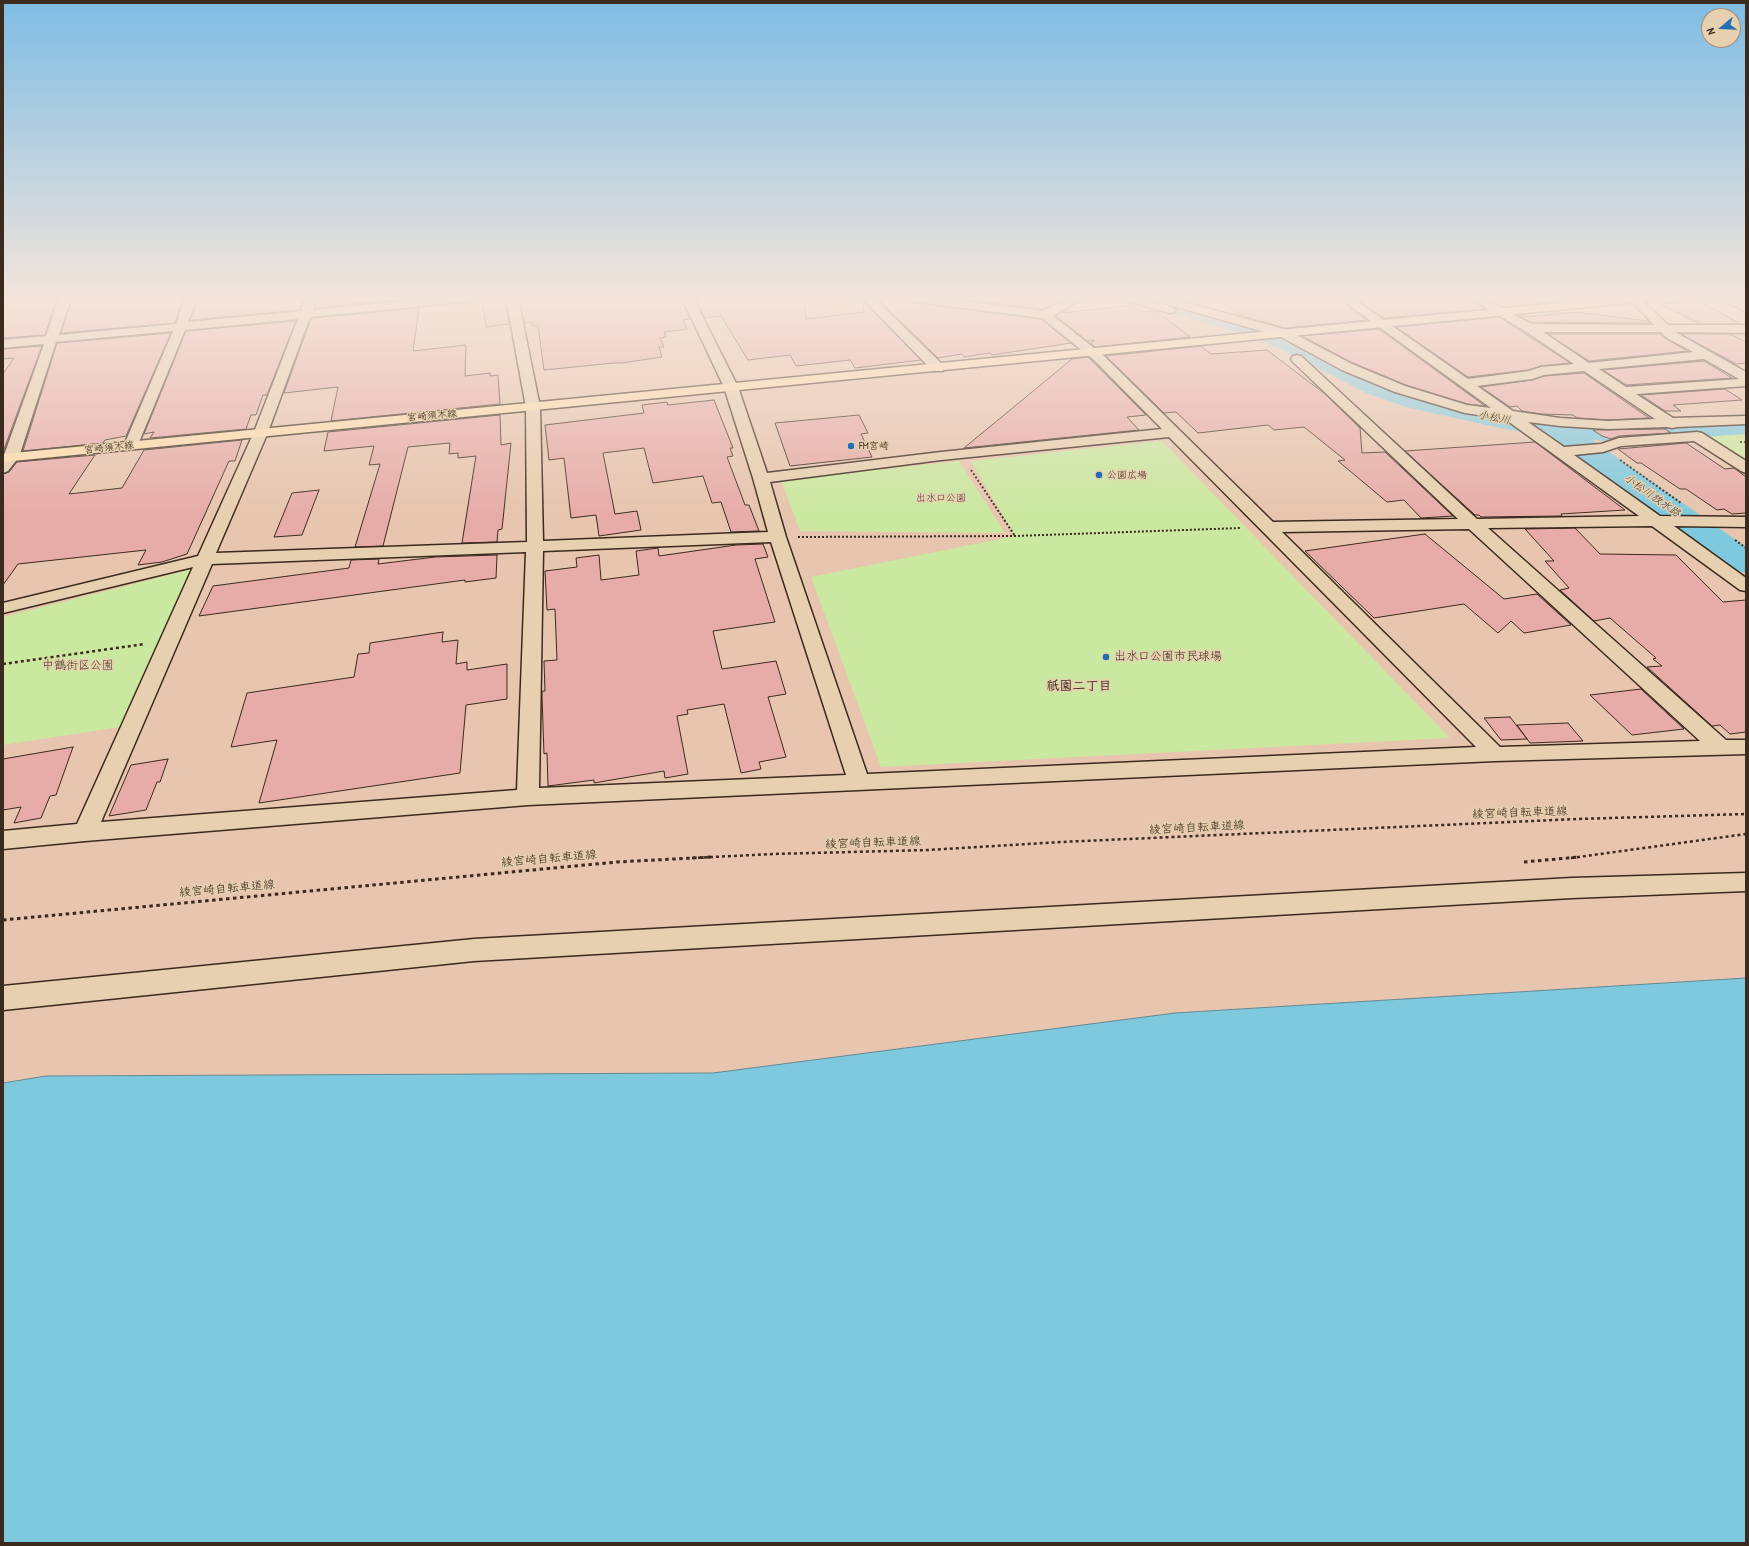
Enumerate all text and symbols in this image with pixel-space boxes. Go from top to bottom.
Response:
north arrow [1701,8,1741,48]
text: N [1703,27,1718,37]
street label: 宮崎須木線 [407,408,457,424]
water label: 小松川 [1477,408,1511,428]
street label: 宮崎須木線 [84,439,134,457]
place label: FM宮崎 [859,440,889,452]
marker: FM宮崎 [846,441,856,451]
place label: 公園広場 [1107,469,1147,481]
marker: 公園広場 [1094,470,1104,480]
water label: 小松川放水路 [1621,472,1683,520]
park label: 出水口公園 [916,492,966,504]
place label: 出水口公園市民球場 [1114,650,1222,664]
marker: 出水口公園市民球場 [1101,652,1111,662]
park label: 中鶴街区公園 [42,659,114,673]
district label: 祇園二丁目 [1047,679,1111,695]
street label: 綾宮崎自転車道線 [1472,804,1568,822]
street label: 綾宮崎自転車道線 [1149,818,1245,838]
street label: 綾宮崎自転車道線 [825,834,921,852]
street label: 綾宮崎自転車道線 [501,848,597,870]
street label: 綾宮崎自転車道線 [179,878,275,900]

